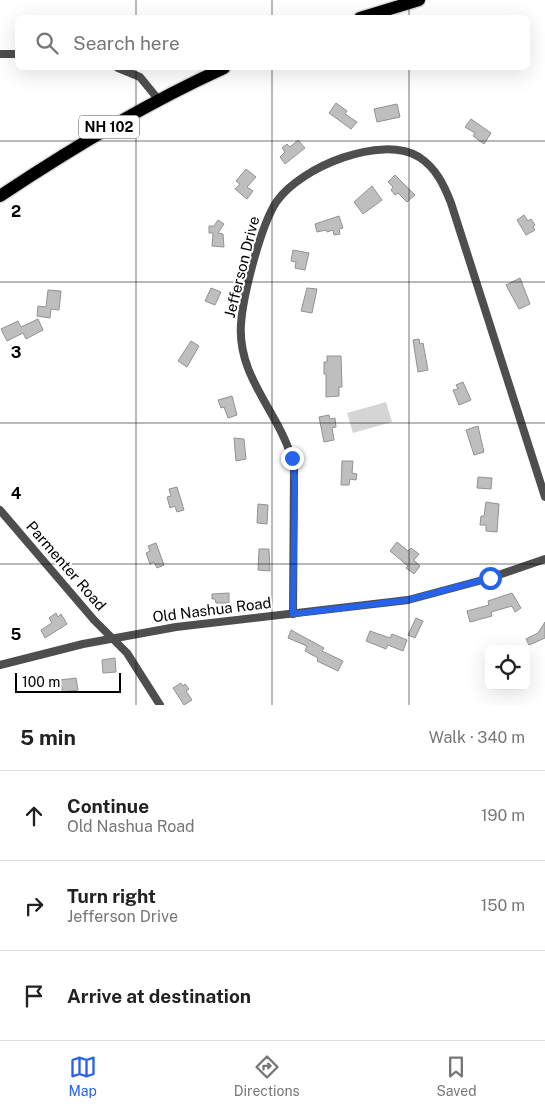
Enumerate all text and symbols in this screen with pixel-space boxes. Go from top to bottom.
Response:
search box [15,15,530,70]
icon: search [33,29,61,57]
text: Search here [73,32,180,54]
road number: NH 102 [79,115,139,138]
text: 2 [11,202,21,221]
street label: Jefferson Drive [221,214,262,319]
text: 3 [11,343,21,362]
route end [281,447,304,470]
text: 4 [11,484,22,503]
street label: Parmenter Road [23,518,110,614]
route start [479,567,502,590]
street label: Old Nashua Road [152,594,272,625]
text: 5 [11,625,22,644]
map controls [485,645,530,690]
button: locate [485,645,530,690]
scale bar [15,670,121,693]
text: 100 m [22,674,60,690]
text: 5 min [20,725,76,750]
text: Walk · 340 m [429,728,525,747]
text: Continue [67,795,149,817]
icon: ahead [20,802,48,830]
text: 190 m [481,806,525,825]
text: Old Nashua Road [67,817,195,836]
text: Turn right [67,885,156,907]
icon: right [20,892,48,920]
text: 150 m [481,896,525,915]
text: Jefferson Drive [67,907,178,926]
icon: arrive [20,982,48,1010]
text: Arrive at destination [67,985,251,1007]
tab: Map [68,1053,97,1099]
tab: Directions [234,1053,300,1099]
tab: Saved [436,1053,477,1099]

